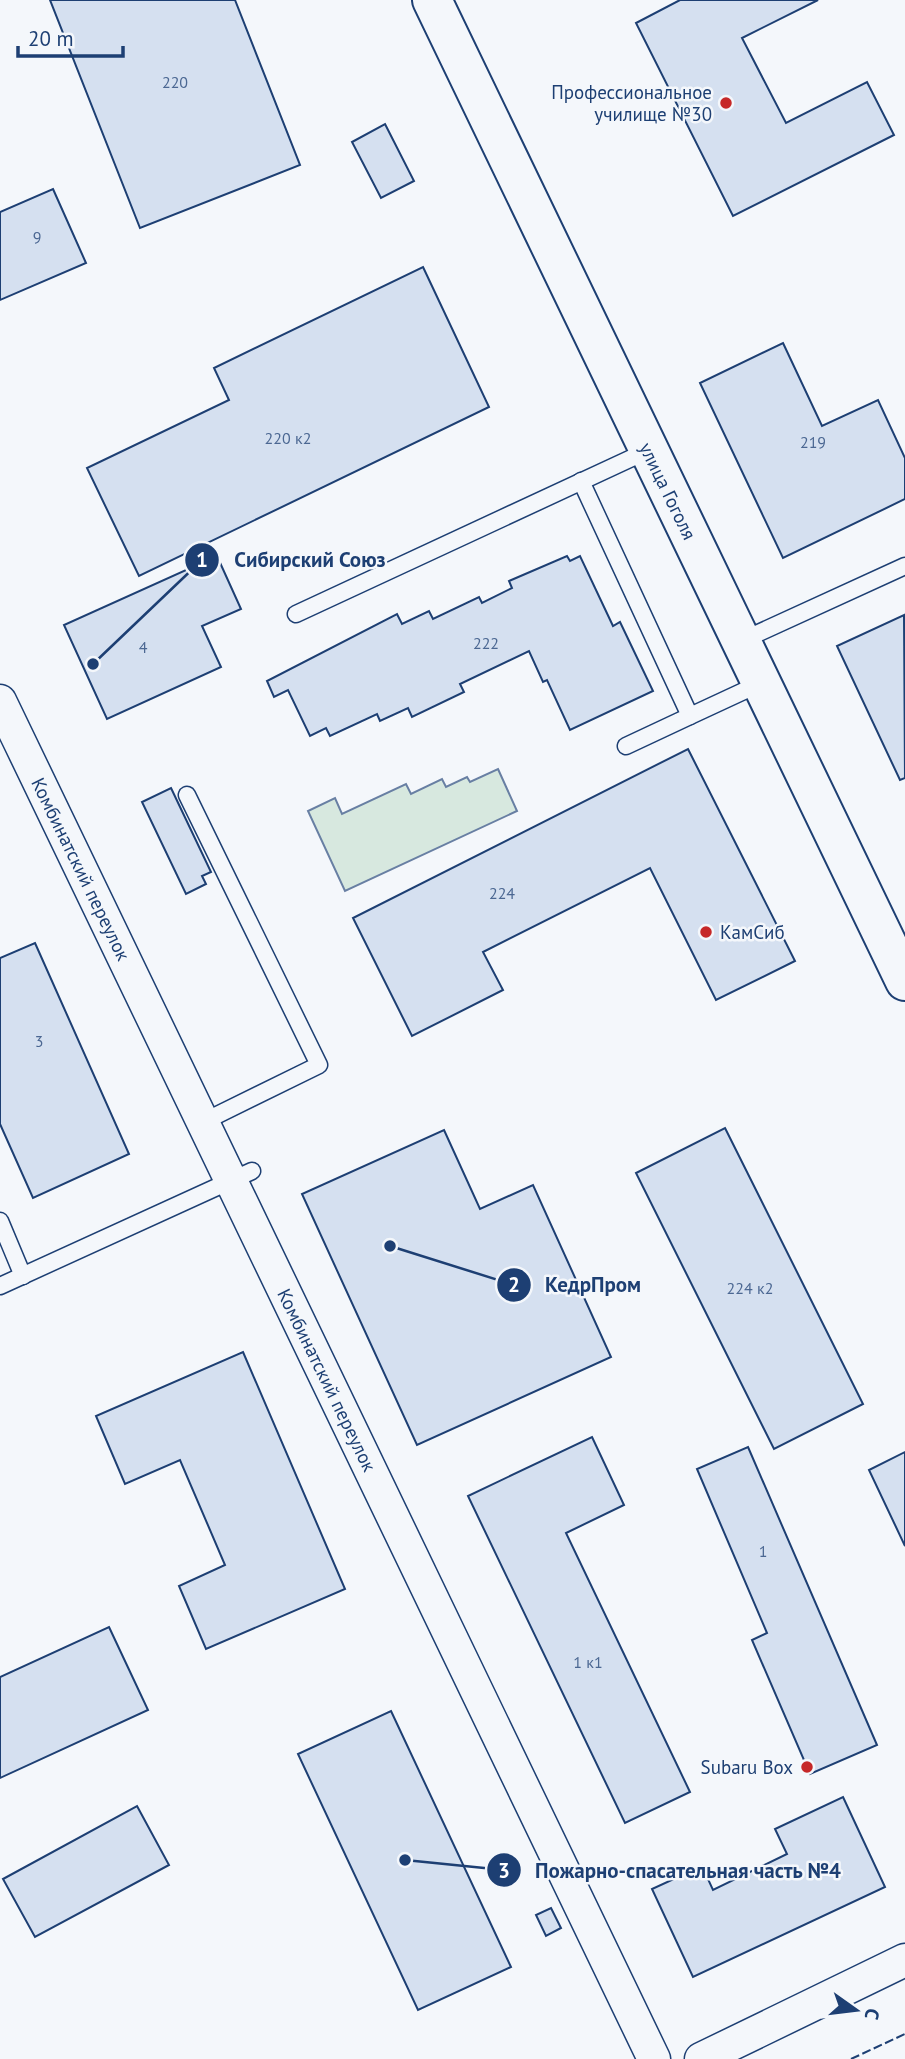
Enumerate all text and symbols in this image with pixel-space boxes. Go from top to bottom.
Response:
scale bar [18,14,122,58]
text: 20 m [28,25,74,52]
house number: 220 [162,72,188,92]
place label: Профессиональное училище №30 [551,80,712,126]
marker: Профессиональное училище №30 [718,95,734,111]
house number: 9 [33,227,41,247]
house number: 220 к2 [265,428,311,448]
house number: 219 [800,432,826,452]
street label: улица Гоголя [634,438,702,544]
callout: Сибирский Союз [185,539,399,581]
text: 1 [196,546,208,573]
text: Сибирский Союз [234,546,386,573]
house number: 222 [473,633,499,653]
house number: 4 [139,637,148,657]
street label: Комбинатский переулок [26,774,136,964]
house number: 224 [489,883,515,903]
place label: КамСиб [720,920,785,944]
marker: КамСиб [698,924,714,940]
house number: 3 [35,1031,43,1051]
callout: КедрПром [496,1264,655,1306]
text: 2 [508,1271,520,1298]
text: КедрПром [545,1271,641,1298]
house number: 224 к2 [727,1278,773,1298]
street label: Комбинатский переулок [272,1285,382,1475]
house number: 1 [759,1541,767,1561]
house number: 1 к1 [573,1652,603,1672]
place label: Subaru Box [701,1755,793,1779]
marker: Subaru Box [799,1759,815,1775]
callout: Пожарно-спасательная часть №4 [486,1849,856,1891]
text: 3 [498,1857,510,1884]
text: Пожарно-спасательная часть №4 [535,1857,841,1884]
north arrow [821,1975,891,2045]
text: С [859,2006,885,2023]

